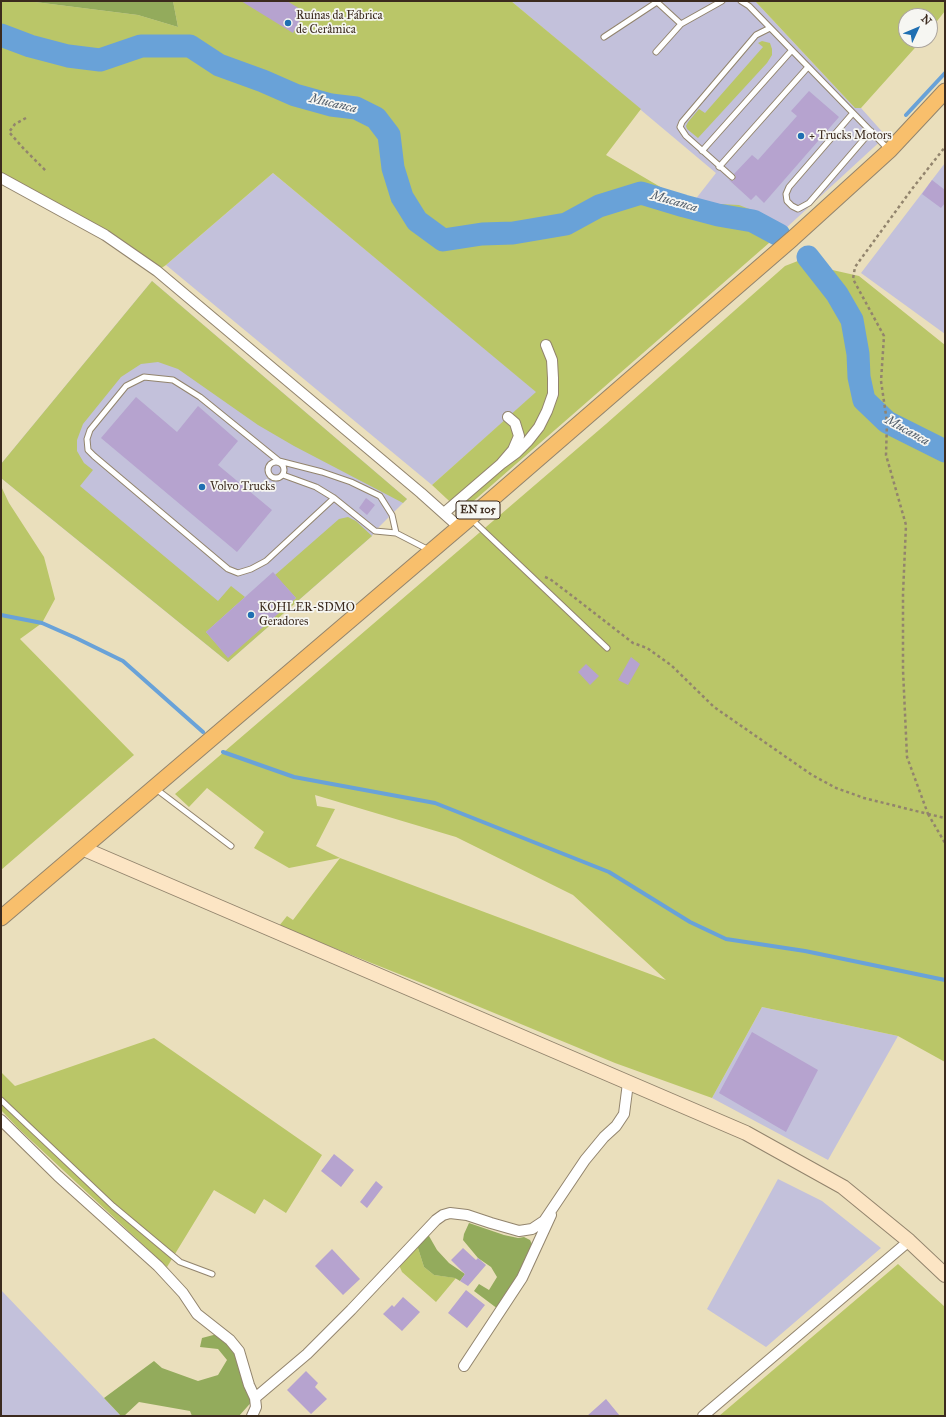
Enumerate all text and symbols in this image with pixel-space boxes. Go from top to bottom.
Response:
north arrow [898,8,938,48]
place label: Ruínas da Fábrica de Cerâmica [296,9,383,37]
text: N [918,12,934,28]
marker: Ruínas da Fábrica de Cerâmica [283,18,293,28]
water label: Mucanca [308,91,358,117]
place label: + Trucks Motors [809,129,892,143]
marker: + Trucks Motors [796,131,806,141]
water label: Mucanca [649,188,699,216]
water label: Mucanca [882,413,932,449]
place label: Volvo Trucks [210,480,275,494]
marker: Volvo Trucks [197,482,207,492]
road number: EN 105 [456,501,500,519]
place label: KOHLER-SDMO Geradores [259,601,355,629]
marker: KOHLER-SDMO Geradores [246,610,256,620]

